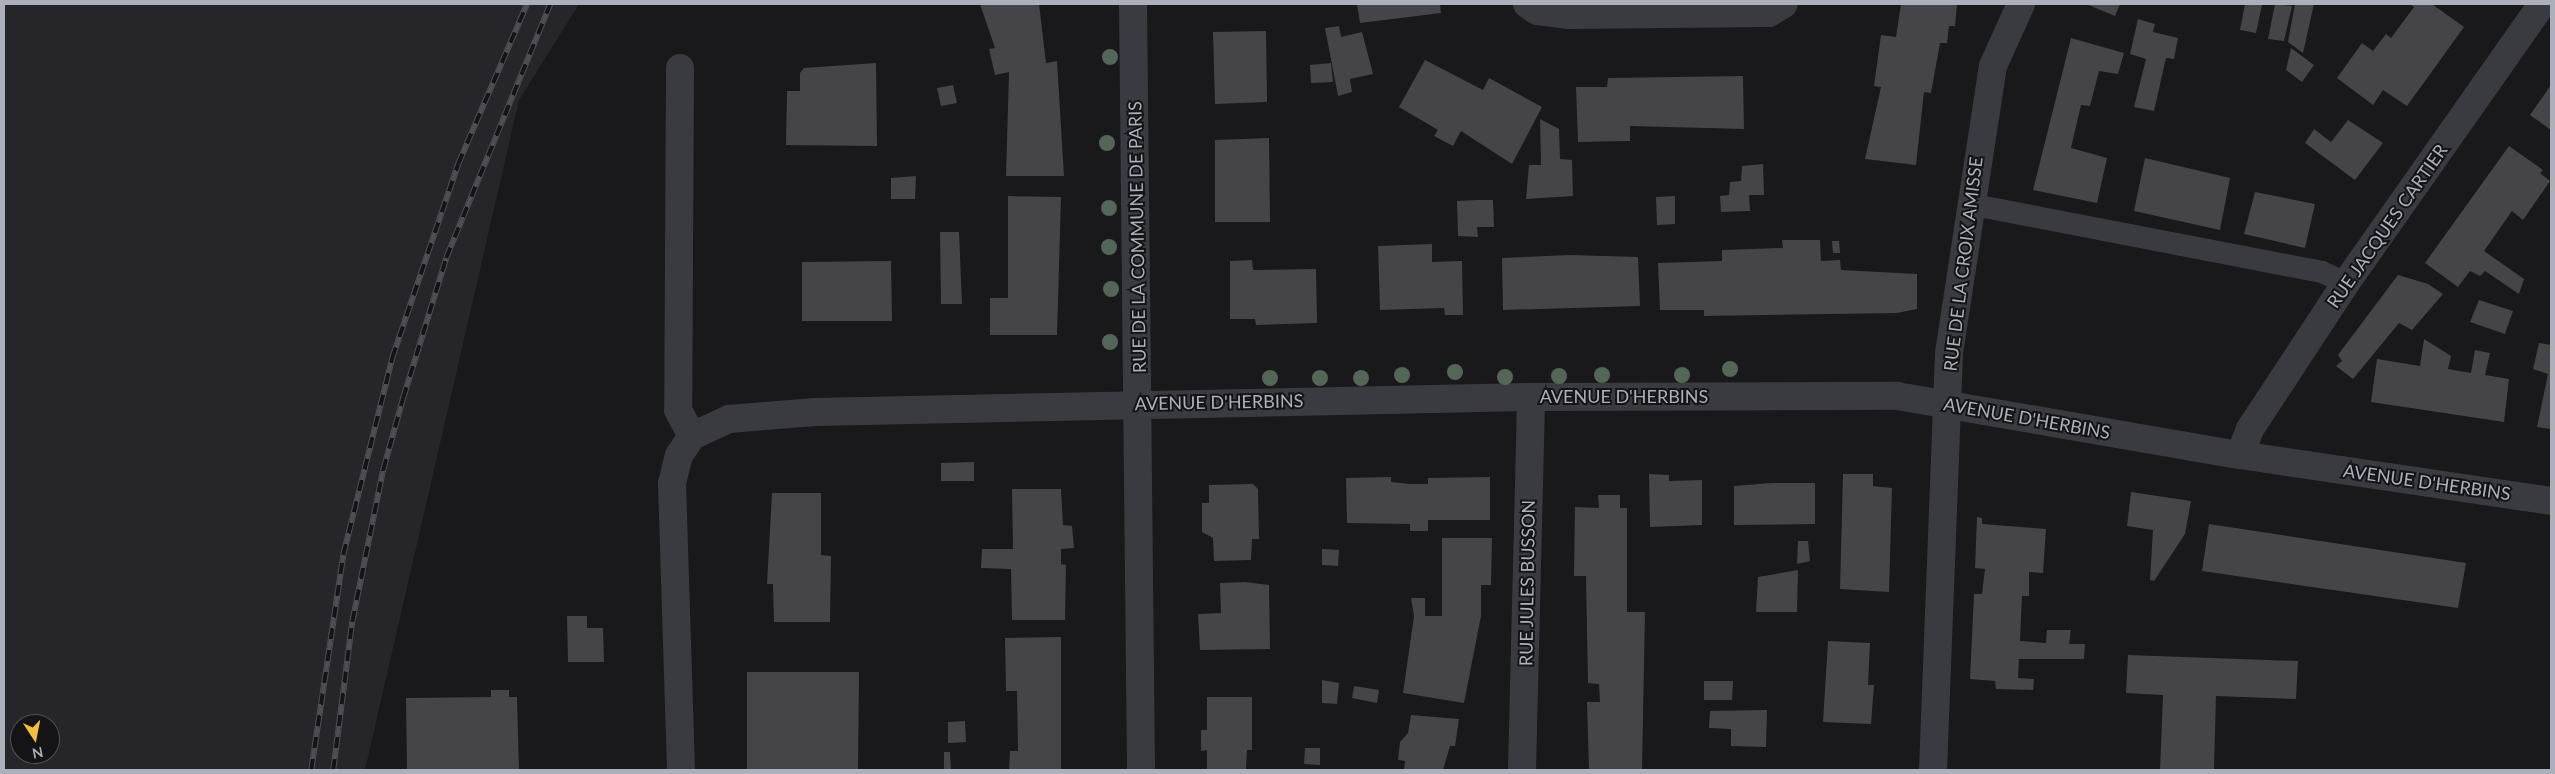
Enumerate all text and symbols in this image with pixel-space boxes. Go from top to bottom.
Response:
street label: RUE DE LA COMMUNE DE PARIS [1124,101,1150,373]
street label: RUE JACQUES CARTIER [2322,140,2452,312]
street label: RUE DE LA CROIX AMISSE [1939,155,1987,373]
street label: AVENUE D'HERBINS [1540,385,1708,407]
street label: AVENUE D'HERBINS [1134,390,1304,414]
street label: AVENUE D'HERBINS [1942,393,2112,443]
street label: AVENUE D'HERBINS [2342,460,2512,504]
street label: RUE JULES BUSSON [1515,499,1539,667]
north arrow [10,714,60,764]
text: N [31,744,45,763]

